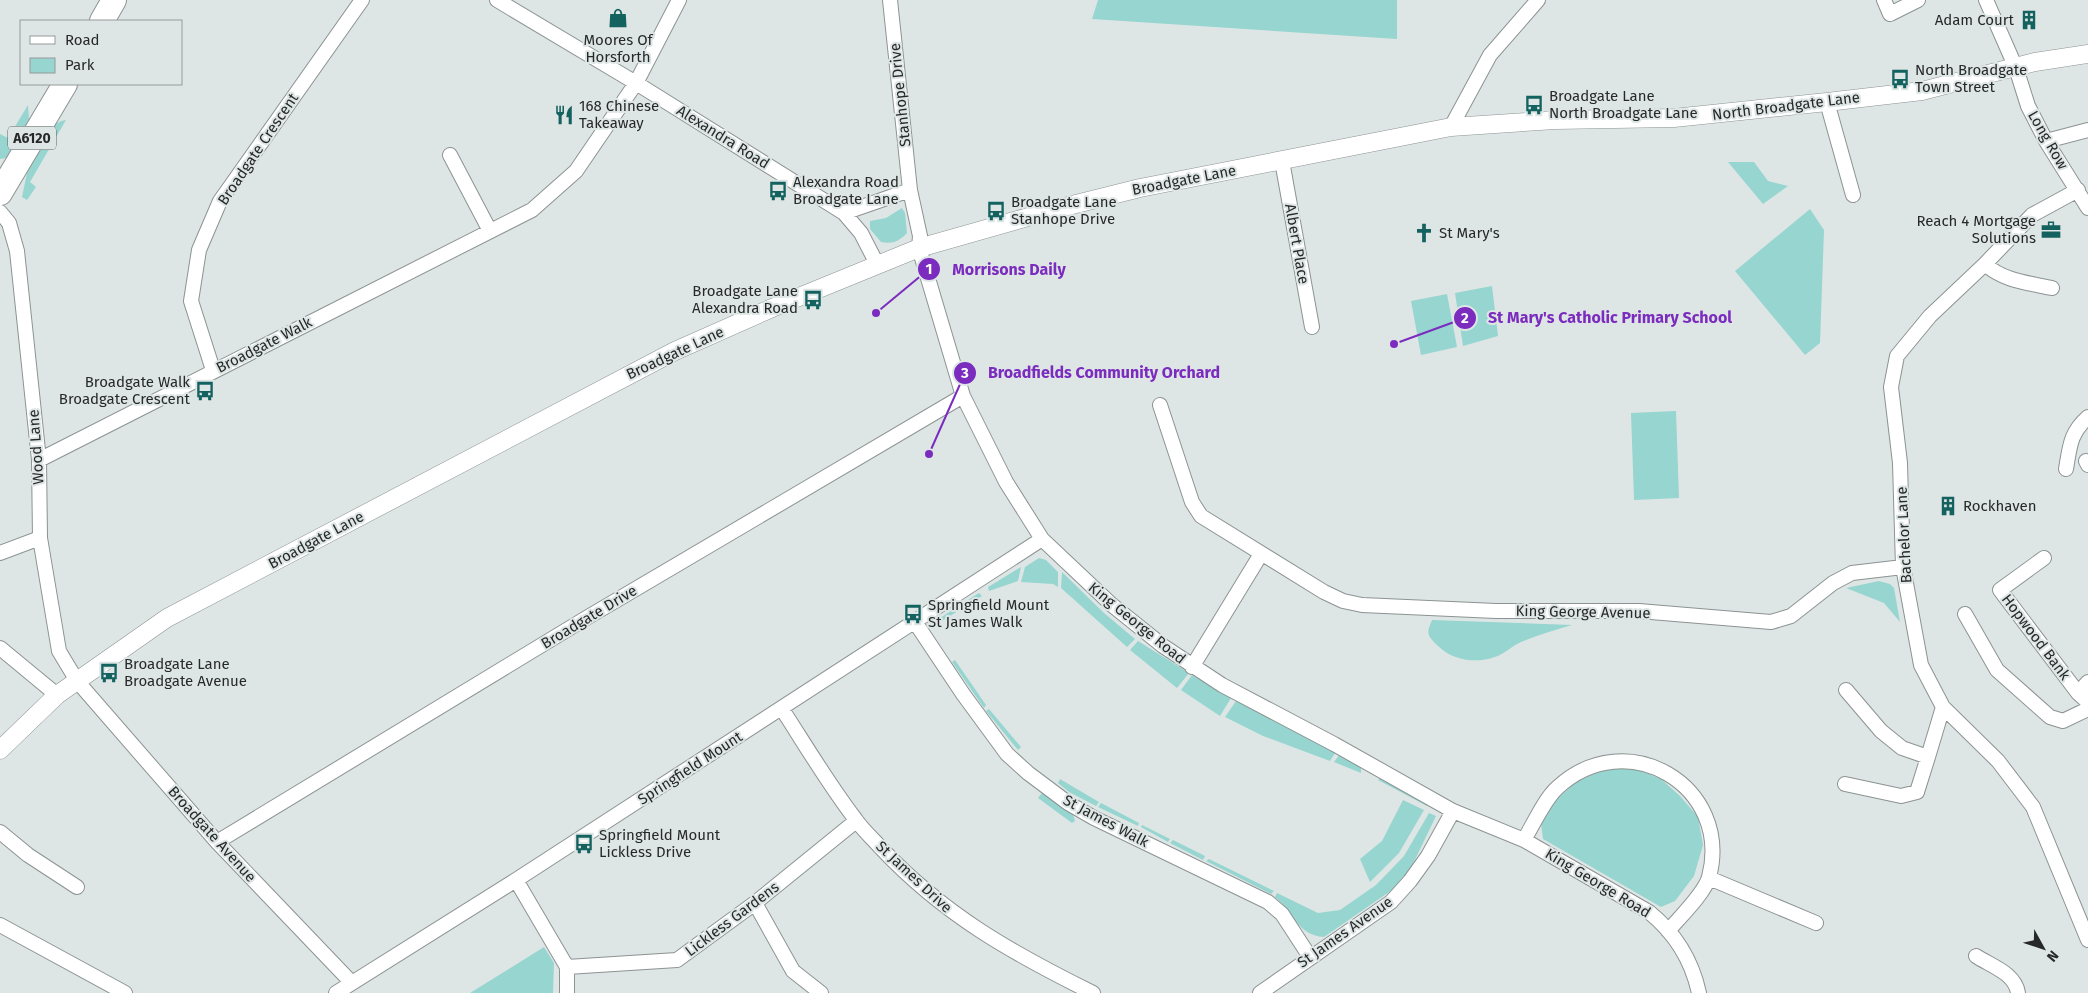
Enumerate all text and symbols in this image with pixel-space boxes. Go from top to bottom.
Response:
shop icon: Moores Of Horsforth [607,7,629,29]
building icon: Adam Court [2018,9,2040,31]
place label: Adam Court [1935,11,2015,29]
legend [20,20,182,85]
text: Road [65,31,100,49]
place label: Moores Of Horsforth [583,31,654,66]
street label: Stanhope Drive [886,42,914,148]
text: Park [65,56,95,74]
place label: North Broadgate Town Street [1915,61,2027,96]
bus stop icon: North Broadgate Town Street [1889,68,1911,90]
place label: Broadgate Lane North Broadgate Lane [1549,87,1698,122]
street label: North Broadgate Lane [1711,88,1861,124]
street label: Broadgate Crescent [214,89,302,208]
bus stop icon: Broadgate Lane North Broadgate Lane [1523,94,1545,116]
place label: 168 Chinese Takeaway [579,97,659,132]
street label: Alexandra Road [673,101,773,173]
restaurant icon: 168 Chinese Takeaway [553,104,575,126]
street label: Long Row [2024,107,2072,173]
road number: A6120 [8,126,56,150]
street label: Broadgate Lane [1130,161,1238,199]
place label: Alexandra Road Broadgate Lane [793,173,899,208]
bus stop icon: Alexandra Road Broadgate Lane [767,180,789,202]
place label: Broadgate Lane Stanhope Drive [1011,193,1117,228]
bus stop icon: Broadgate Lane Stanhope Drive [985,200,1007,222]
street label: Albert Place [1281,202,1313,286]
place label: Reach 4 Mortgage Solutions [1916,212,2036,247]
office icon: Reach 4 Mortgage Solutions [2040,219,2062,241]
church icon: St Mary's [1413,222,1435,244]
place label: St Mary's [1439,224,1500,242]
callout: Morrisons Daily [917,254,1075,285]
text: 1 [926,260,932,278]
text: Morrisons Daily [952,260,1066,279]
place label: Broadgate Lane Alexandra Road [692,282,798,317]
bus stop icon: Broadgate Lane Alexandra Road [802,289,824,311]
callout: St Mary's Catholic Primary School [1453,302,1742,333]
text: St Mary's Catholic Primary School [1488,308,1732,327]
text: 2 [1461,309,1469,327]
street label: Broadgate Walk [213,313,315,377]
street label: Broadgate Lane [623,323,727,383]
callout: Broadfields Community Orchard [953,357,1230,388]
text: Broadfields Community Orchard [988,363,1220,382]
text: 3 [960,364,969,382]
place label: Broadgate Walk Broadgate Crescent [59,373,191,408]
bus stop icon: Broadgate Walk Broadgate Crescent [194,380,216,402]
street label: Wood Lane [24,409,48,485]
street label: Bachelor Lane [1892,486,1916,584]
building icon: Rockhaven [1937,495,1959,517]
place label: Rockhaven [1963,497,2036,515]
street label: Broadgate Lane [265,507,367,573]
street label: King George Road [1085,578,1189,668]
street label: Broadgate Drive [538,581,640,653]
street label: Hopwood Bank [1998,591,2074,684]
place label: Springfield Mount St James Walk [928,596,1050,631]
street label: King George Avenue [1515,602,1651,622]
bus stop icon: Springfield Mount St James Walk [902,603,924,625]
place label: Broadgate Lane Broadgate Avenue [124,655,247,690]
bus stop icon: Broadgate Lane Broadgate Avenue [98,662,120,684]
street label: Springfield Mount [634,727,746,809]
street label: Broadgate Avenue [164,782,260,886]
street label: St James Walk [1060,791,1152,851]
place label: Springfield Mount Lickless Drive [599,826,721,861]
bus stop icon: Springfield Mount Lickless Drive [573,833,595,855]
street label: St James Drive [872,837,956,917]
street label: King George Road [1542,844,1654,922]
street label: Lickless Gardens [682,878,782,960]
street label: St James Avenue [1294,892,1396,972]
north arrow [2018,923,2068,973]
text: N [2043,947,2062,965]

